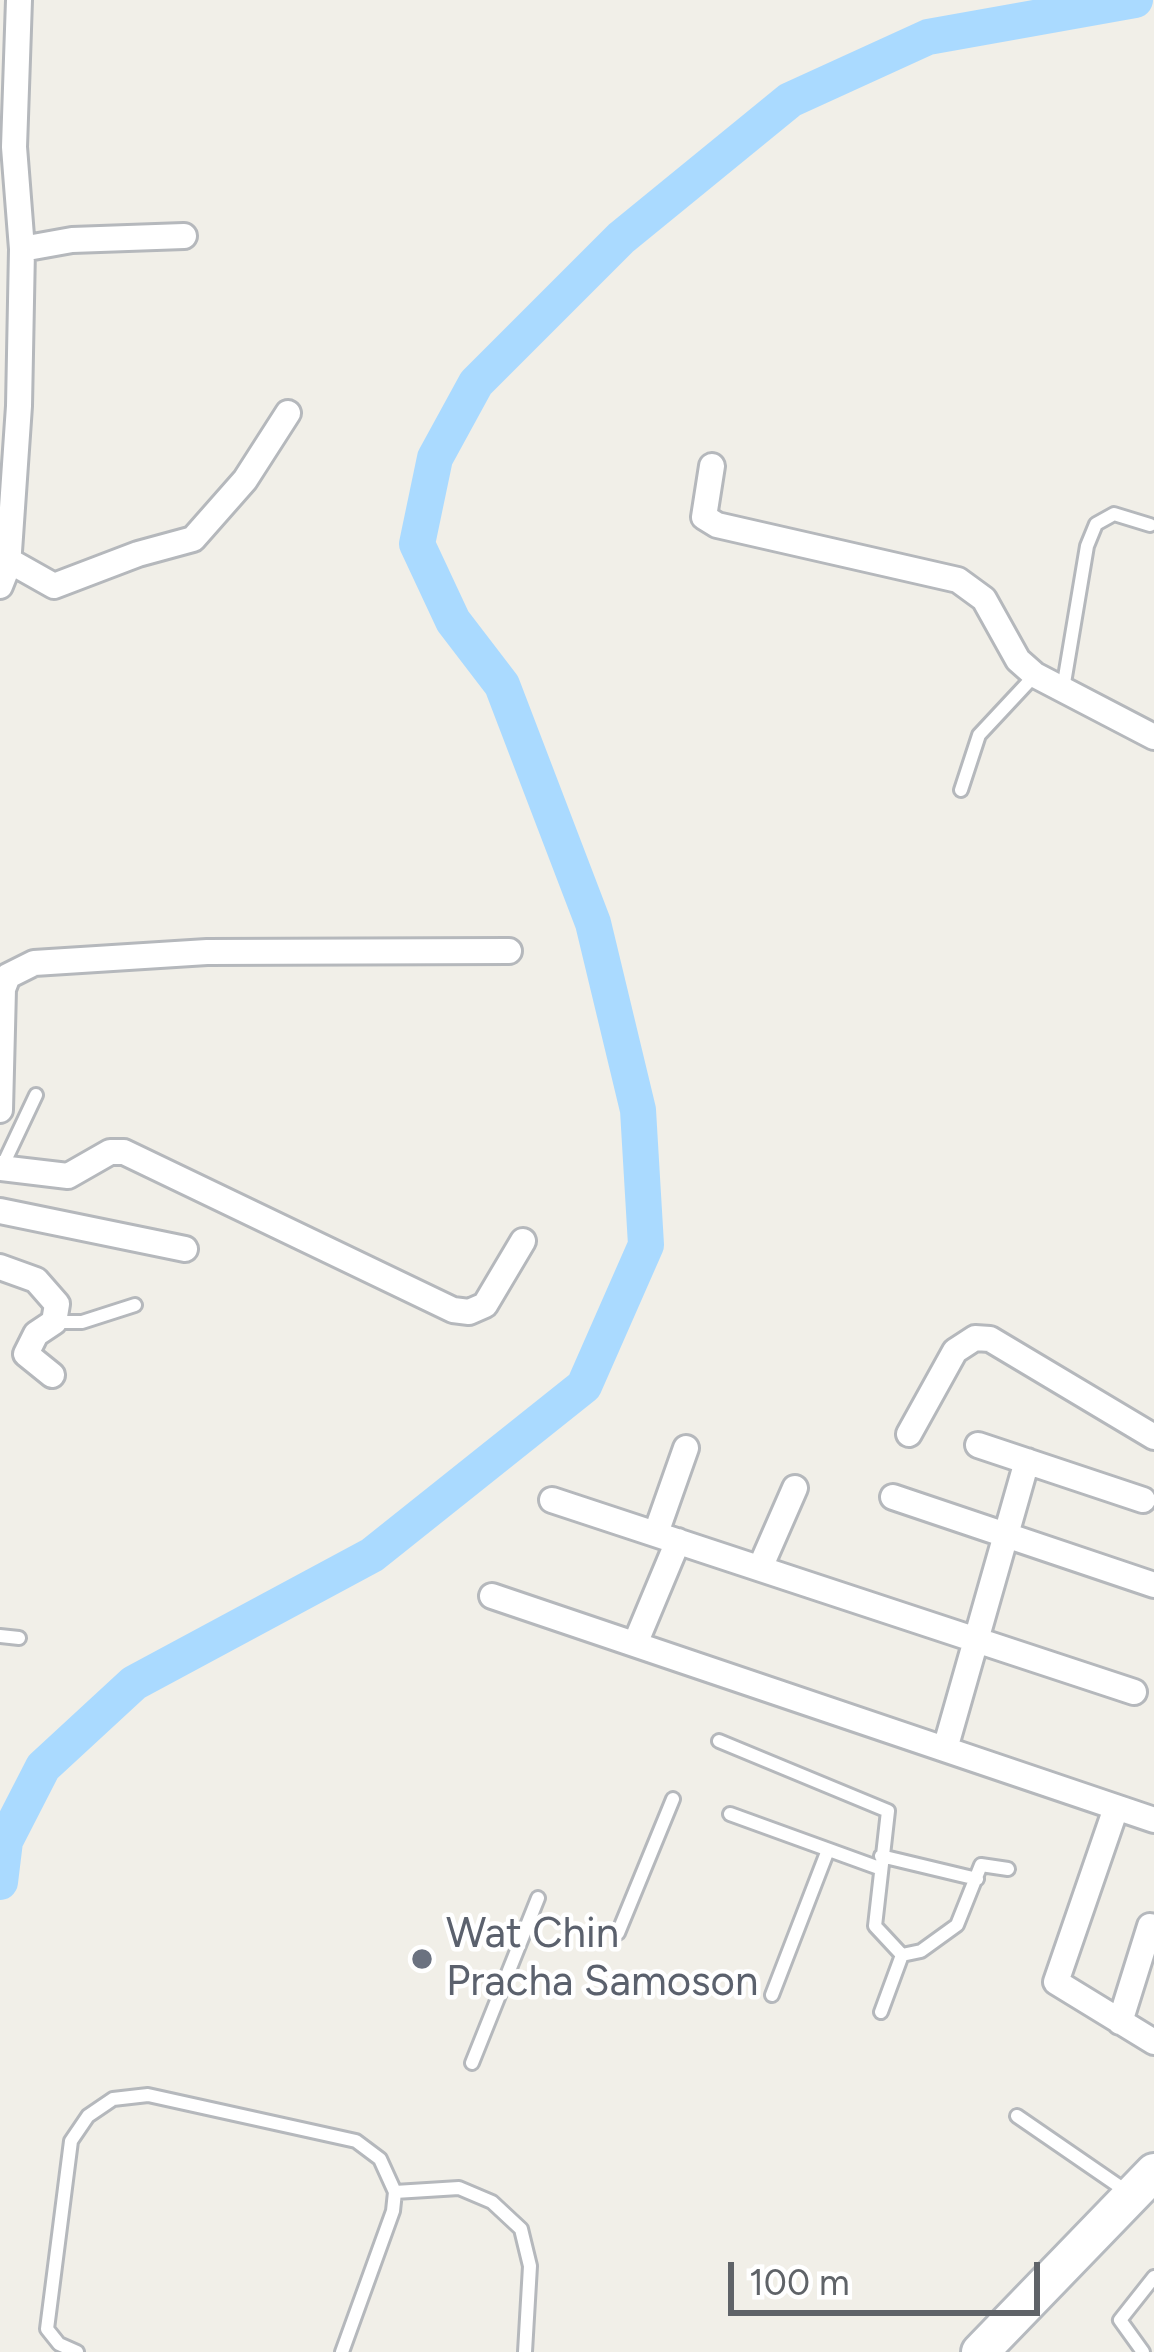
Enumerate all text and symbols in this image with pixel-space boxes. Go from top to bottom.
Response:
place label: Wat Chin Pracha Samoson [446,1910,758,2008]
marker: Wat Chin Pracha Samoson [409,1946,435,1972]
scale bar [734,2238,1046,2312]
text: 100 m [749,2261,850,2304]

